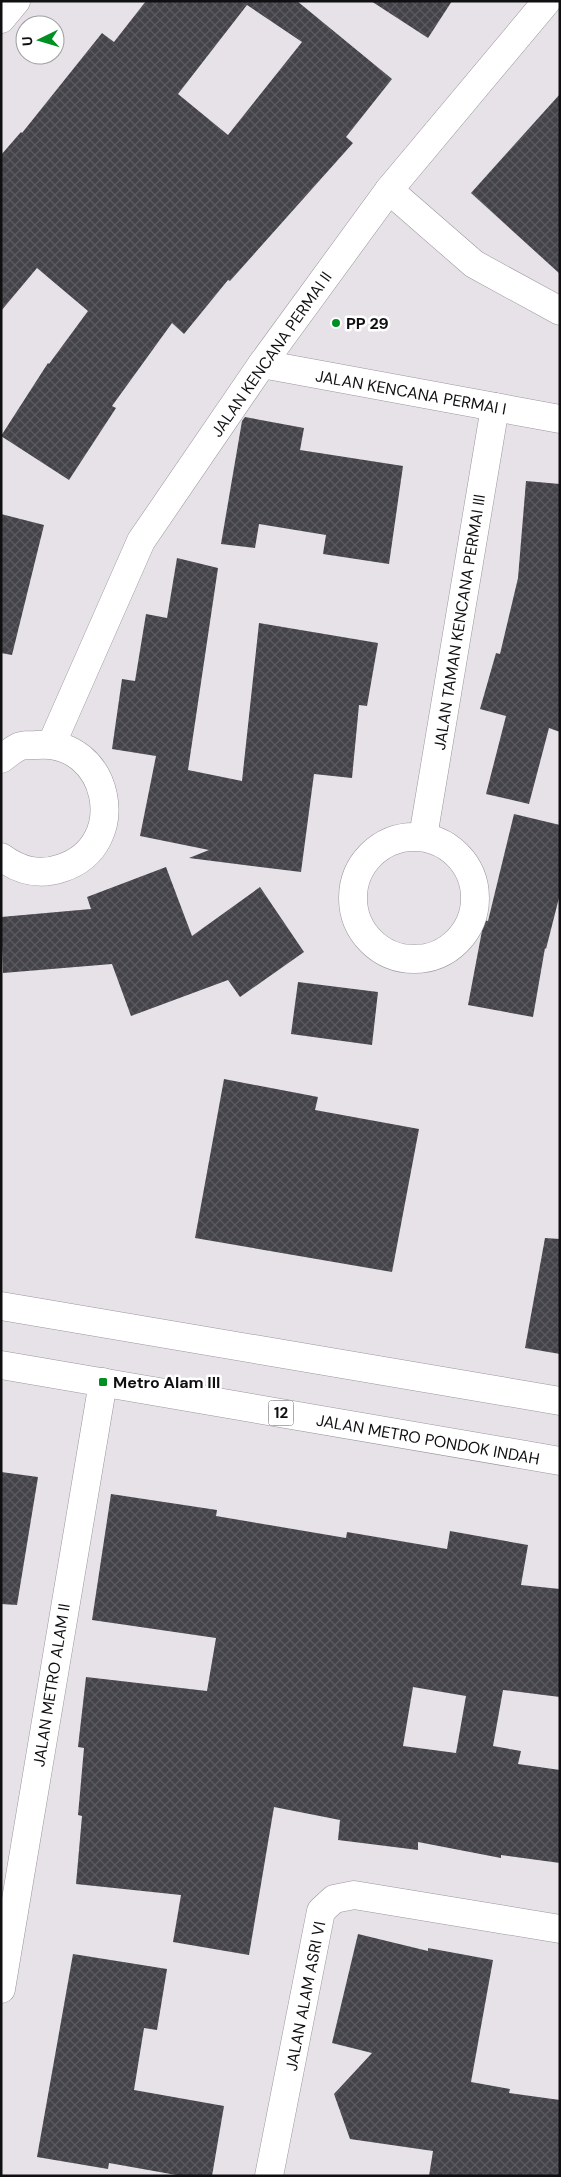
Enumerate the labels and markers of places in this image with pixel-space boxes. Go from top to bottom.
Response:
place label: PP 29 [346,313,389,334]
marker: PP 29 [330,317,342,329]
place label: Metro Alam III [113,1372,220,1393]
marker: Metro Alam III [97,1376,109,1388]

